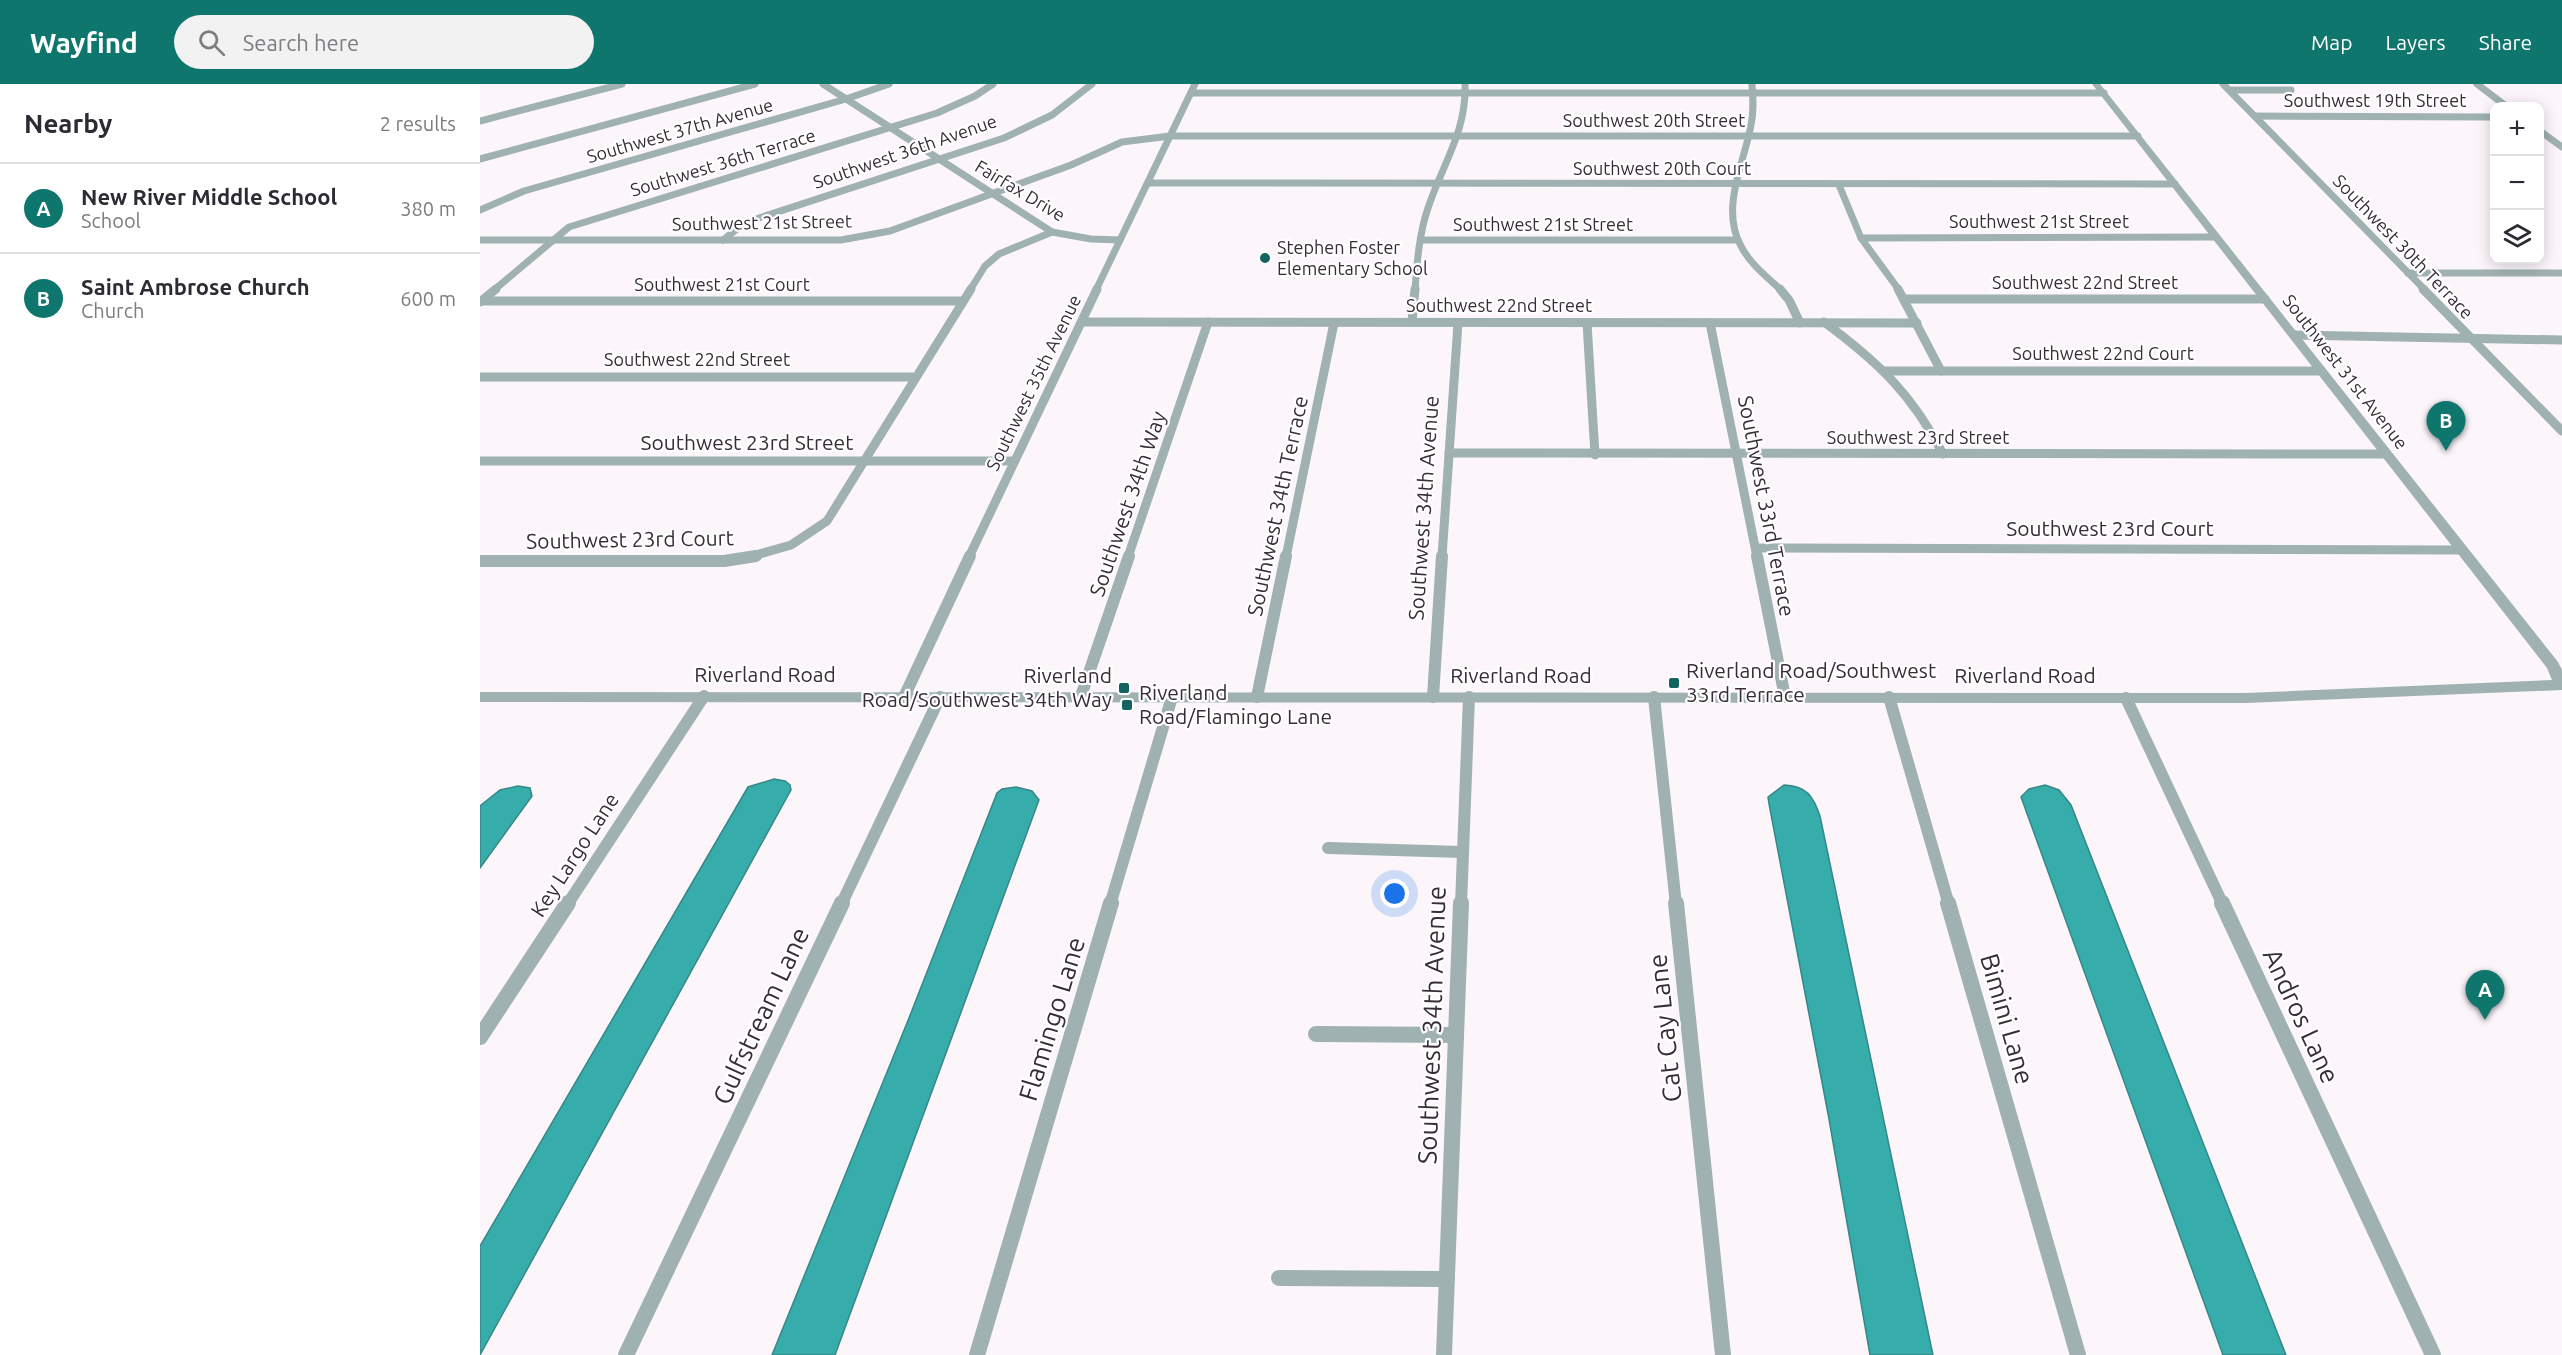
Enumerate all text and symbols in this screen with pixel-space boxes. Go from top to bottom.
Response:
search box [174,15,594,69]
icon: search [195,26,228,59]
text: Wayfind [30,27,138,58]
text: Search here [243,30,359,55]
text: Map [2311,30,2352,54]
text: Layers [2385,30,2446,54]
text: Share [2479,30,2532,54]
street label: Southwest 19th Street [2284,90,2466,110]
street label: Southwest 37th Avenue [584,94,775,166]
map controls [2490,102,2544,264]
button: + [2490,102,2544,156]
text: Nearby [24,109,112,138]
street label: Southwest 36th Avenue [810,110,999,192]
street label: Southwest 20th Street [1563,110,1745,130]
text: 2 results [380,112,456,135]
street label: Southwest 36th Terrace [628,124,818,200]
street label: Fairfax Drive [972,156,1069,225]
button: − [2490,156,2544,210]
street label: Southwest 20th Court [1573,158,1751,178]
street label: Southwest 30th Terrace [2330,170,2478,322]
text: New River Middle School [81,184,337,209]
text: A [36,197,51,220]
text: 380 m [400,197,456,220]
text: School [81,209,141,232]
street label: Southwest 21st Street [672,210,852,234]
button: layers [2490,210,2544,264]
street label: Southwest 21st Street [1949,211,2129,231]
street label: Southwest 21st Street [1453,214,1633,234]
place label: Stephen Foster Elementary School [1277,237,1428,278]
marker: Stephen Foster Elementary School [1258,251,1272,265]
street label: Southwest 22nd Street [1992,272,2178,292]
text: Saint Ambrose Church [81,274,310,299]
street label: Southwest 21st Court [634,274,810,294]
text: B [37,287,50,310]
text: 600 m [400,287,456,310]
street label: Southwest 31st Avenue [2279,290,2412,453]
street label: Southwest 35th Avenue [982,291,1084,474]
street label: Southwest 22nd Street [1406,295,1592,315]
text: Church [81,299,144,322]
street label: Southwest 22nd Court [2012,343,2194,363]
street label: Southwest 22nd Street [604,349,790,369]
street label: Southwest 34th Terrace [1242,393,1312,618]
street label: Southwest 33rd Terrace [1734,393,1800,618]
street label: Southwest 34th Avenue [1403,395,1443,621]
pin: B [2426,402,2466,451]
street label: Southwest 34th Way [1084,408,1170,599]
street label: Southwest 23rd Street [1827,427,2009,447]
street label: Southwest 23rd Street [641,430,853,454]
street label: Southwest 23rd Court [2006,516,2214,540]
street label: Southwest 23rd Court [526,525,734,553]
place label: Riverland Road/Southwest 33rd Terrace [1686,658,1936,706]
street label: Riverland Road [694,662,836,686]
place label: Riverland Road/Southwest 34th Way [862,663,1112,711]
street label: Riverland Road [1450,663,1592,687]
street label: Riverland Road [1954,663,2096,687]
marker: Riverland Road/Southwest 33rd Terrace [1667,676,1681,690]
place label: Riverland Road/Flamingo Lane [1139,680,1332,728]
marker: Riverland Road/Southwest 34th Way [1117,681,1131,695]
marker: Riverland Road/Flamingo Lane [1120,698,1134,712]
street label: Key Largo Lane [525,788,623,921]
your location [1380,879,1409,908]
street label: Southwest 34th Avenue [1412,885,1451,1165]
street label: Gulfstream Lane [707,923,814,1109]
street label: Flamingo Lane [1013,934,1090,1104]
street label: Andros Lane [2258,944,2345,1088]
street label: Bimini Lane [1975,950,2040,1088]
street label: Cat Cay Lane [1642,952,1687,1104]
pin: A [2466,970,2504,1020]

